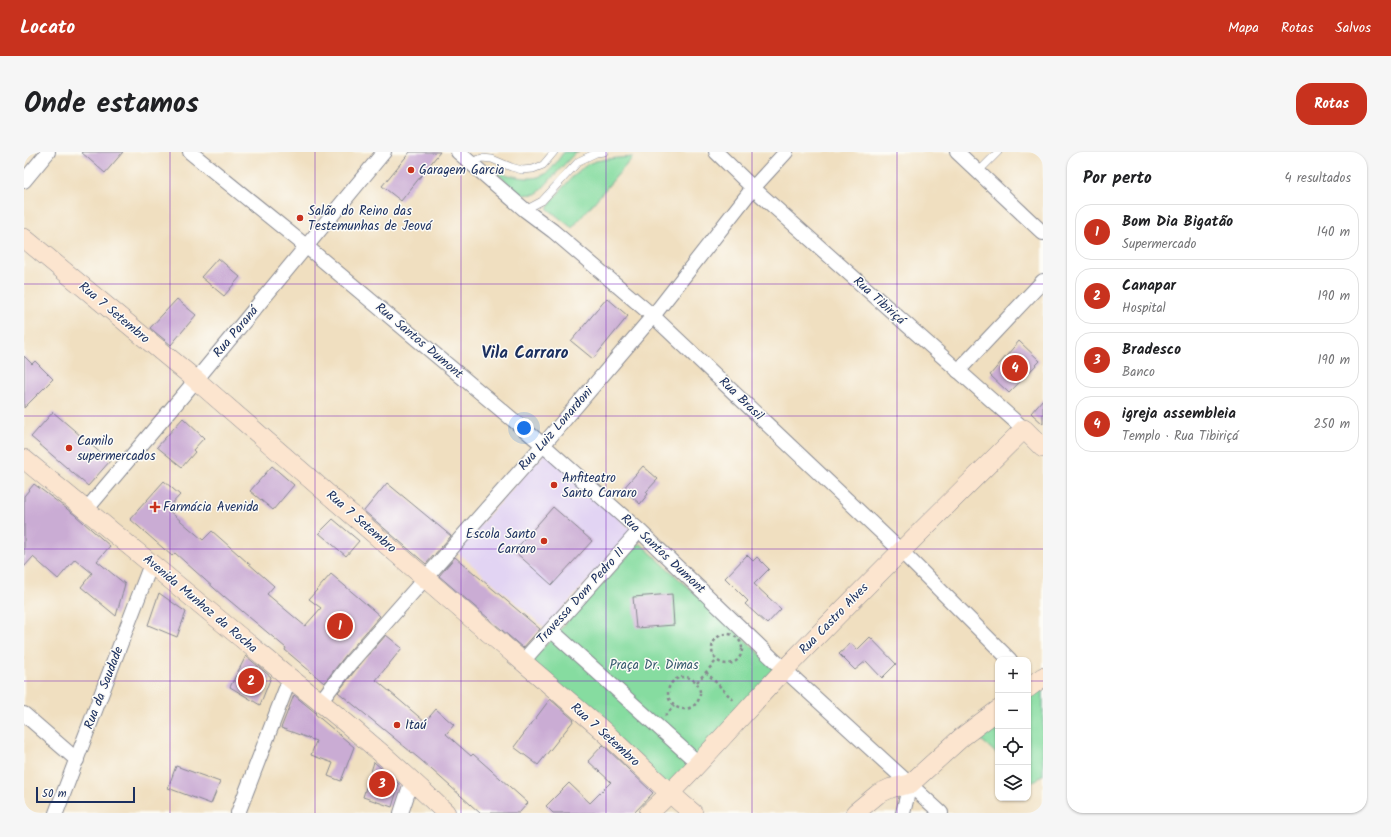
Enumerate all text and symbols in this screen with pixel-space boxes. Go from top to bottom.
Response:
text: Locato [20,13,75,43]
text: Mapa [1228,17,1259,39]
text: Rotas [1281,17,1313,39]
text: Salvos [1335,17,1371,39]
text: Onde estamos [24,82,199,127]
button: Rotas [1296,83,1367,125]
place label: Garagem Garcia [419,160,504,181]
marker: Garagem Garcia [406,165,416,175]
text: Por perto [1083,165,1152,192]
text: 4 resultados [1284,168,1351,189]
place label: Salão do Reino das Testemunhas de Jeová [308,201,433,237]
text: Bom Dia Bigatão [1122,210,1233,234]
marker: Salão do Reino das Testemunhas de Jeová [295,213,305,223]
text: 1 [1095,222,1099,243]
text: 140 m [1317,222,1350,243]
text: Supermercado [1122,234,1196,255]
street label: Rua Tibiriçá [848,272,911,332]
text: Canapar [1122,274,1176,298]
street label: Rua 7 Setembro [74,277,154,349]
text: 2 [1093,286,1101,307]
text: 190 m [1318,286,1350,307]
street label: Rua Santos Dumont [370,298,468,385]
text: Hospital [1122,298,1166,319]
street label: Rua Paraná [208,300,265,362]
text: Bradesco [1122,338,1181,362]
district label: Vila Carraro [481,340,569,367]
text: 3 [1093,350,1101,371]
text: 190 m [1318,350,1350,371]
pin: 4 [1002,353,1028,383]
text: Banco [1122,362,1155,383]
street label: Rua Brasil [714,372,768,426]
street label: Rua Luiz Lonardoni [514,382,599,476]
text: igreja assembleia [1122,402,1236,426]
text: 4 [1093,414,1101,435]
text: 250 m [1313,414,1350,435]
your location [514,418,534,438]
text: Templo · Rua Tibiriçá [1122,426,1238,447]
place label: Camilo supermercados [77,431,156,467]
marker: Camilo supermercados [64,443,74,453]
place label: Anfiteatro Santo Carraro [562,468,637,504]
marker: Anfiteatro Santo Carraro [549,480,559,490]
street label: Rua 7 Setembro [321,485,401,559]
place label: Farmácia Avenida [163,497,259,518]
marker: Farmácia Avenida [150,502,160,512]
street label: Rua Santos Dumont [616,509,711,600]
place label: Escola Santo Carraro [466,524,536,560]
marker: Escola Santo Carraro [539,536,549,546]
street label: Travessa Dom Pedro II [532,543,630,649]
street label: Avenida Munhoz da Rocha [138,550,262,658]
street label: Rua Castro Alves [794,578,874,660]
pin: 1 [327,611,353,641]
street label: Rua da Saudade [79,643,129,732]
park label: Praça Dr. Dimas [609,655,699,676]
map controls [995,657,1031,801]
button: + [995,657,1031,693]
pin: 2 [238,666,264,696]
button: − [995,693,1031,729]
street label: Rua 7 Setembro [566,698,645,772]
place label: Itaú [405,715,427,736]
marker: Itaú [392,720,402,730]
button: locate [995,729,1031,765]
button: layers [995,765,1031,801]
pin: 3 [369,769,395,799]
scale bar [36,785,135,804]
text: 50 m [42,785,67,803]

